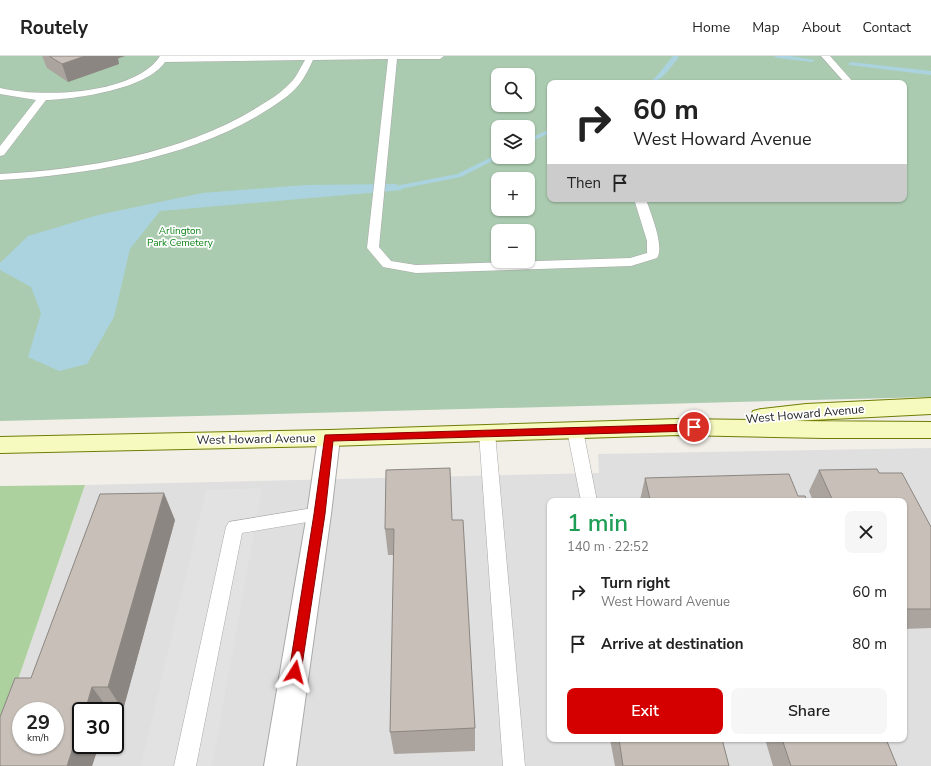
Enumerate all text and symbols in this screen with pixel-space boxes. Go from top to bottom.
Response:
text: Routely [20,15,88,41]
text: Home [692,18,730,37]
text: Map [752,18,780,37]
text: About [802,18,841,37]
text: Contact [863,18,911,37]
map controls [491,68,535,268]
button: search [491,68,535,112]
text: 60 m [633,91,699,129]
icon: right [567,96,619,148]
button: layers [491,120,535,164]
text: West Howard Avenue [633,127,812,151]
button: + [491,172,535,216]
icon: arrive [609,172,631,194]
text: Then [567,173,601,193]
park label: Arlington Park Cemetery [147,224,214,250]
button: − [491,224,535,268]
street label: West Howard Avenue [745,401,865,427]
pin [677,410,711,444]
icon: arrive [683,416,705,438]
street label: West Howard Avenue [196,430,316,448]
text: 1 min [567,507,628,539]
button: close [845,511,887,553]
text: 140 m · 22:52 [567,538,649,556]
text: Turn right [601,573,670,593]
icon: right [567,581,589,603]
text: 60 m [852,582,887,602]
text: West Howard Avenue [601,593,730,611]
icon: arrive [567,633,589,655]
text: Arrive at destination [601,634,744,654]
text: 80 m [852,634,887,654]
position arrow [274,651,316,693]
button: Exit [567,688,723,734]
button: Share [731,688,887,734]
speed limit sign: 30 [72,702,124,754]
text: 29 [26,709,50,736]
text: km/h [27,731,49,745]

